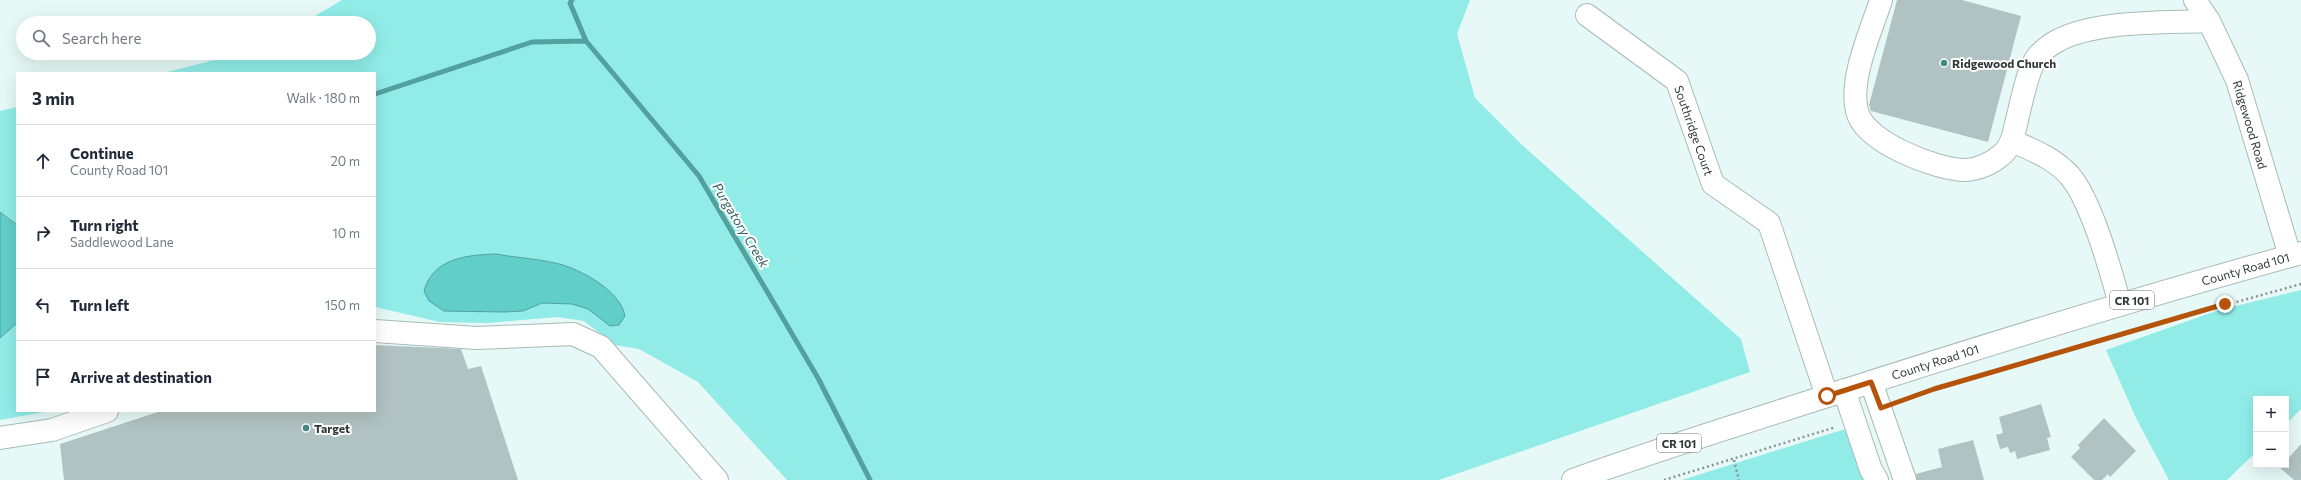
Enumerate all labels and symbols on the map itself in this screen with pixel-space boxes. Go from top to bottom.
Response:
place label: Ridgewood Church [1952,56,2056,70]
marker: Ridgewood Church [1939,58,1949,68]
street label: Ridgewood Road [2230,79,2270,170]
street label: Southridge Court [1672,84,1717,177]
water label: Purgatory Creek [709,180,773,271]
street label: County Road 101 [2200,249,2291,288]
road number: CR 101 [2110,291,2154,309]
route end [2216,295,2234,313]
street label: County Road 101 [1890,341,1981,382]
route start [1818,387,1836,405]
place label: Target [314,421,350,435]
marker: Target [301,423,311,433]
road number: CR 101 [1657,434,1701,452]

